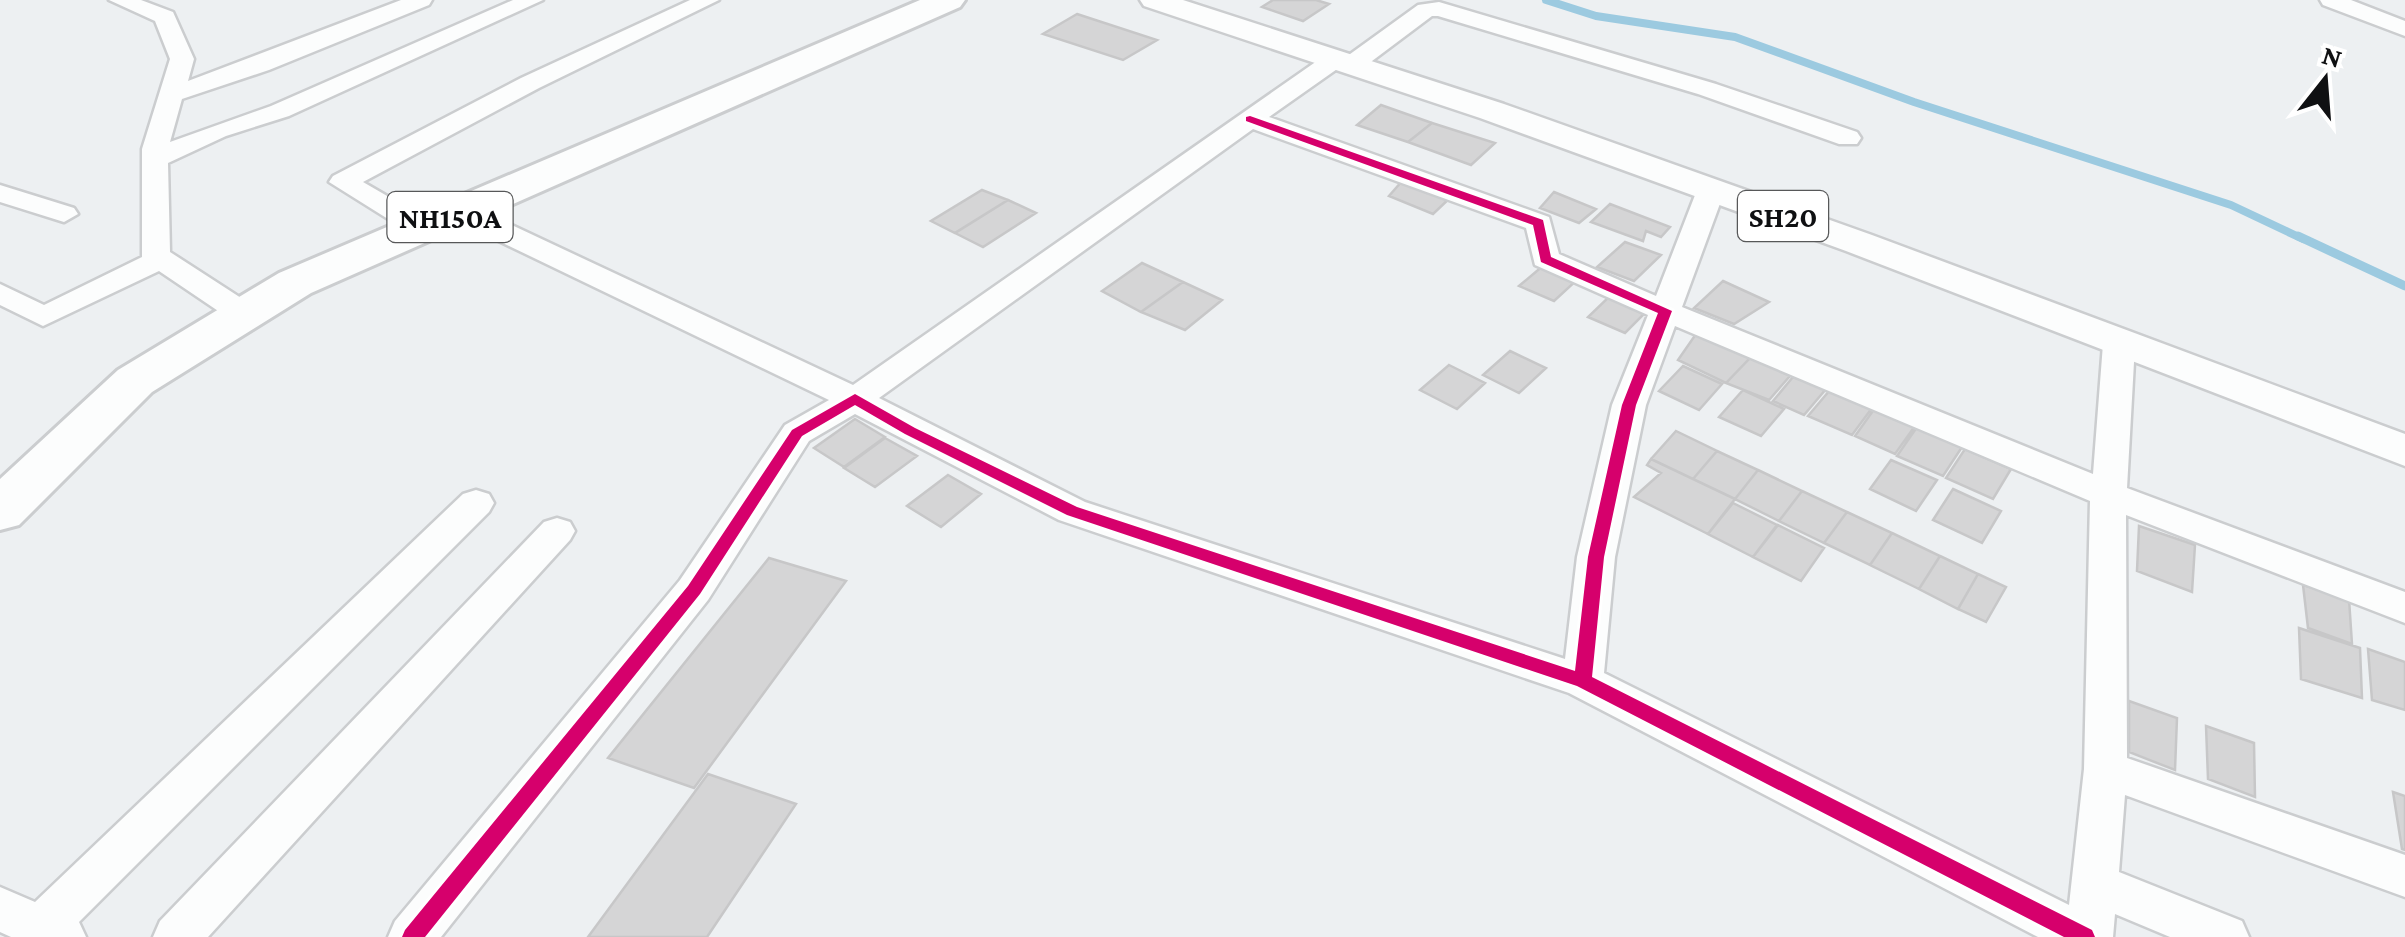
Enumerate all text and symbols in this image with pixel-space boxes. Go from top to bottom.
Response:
north arrow [2275,30,2375,130]
text: N [2319,39,2346,74]
road number: SH20 [1738,191,1828,241]
road number: NH150A [388,192,512,242]

